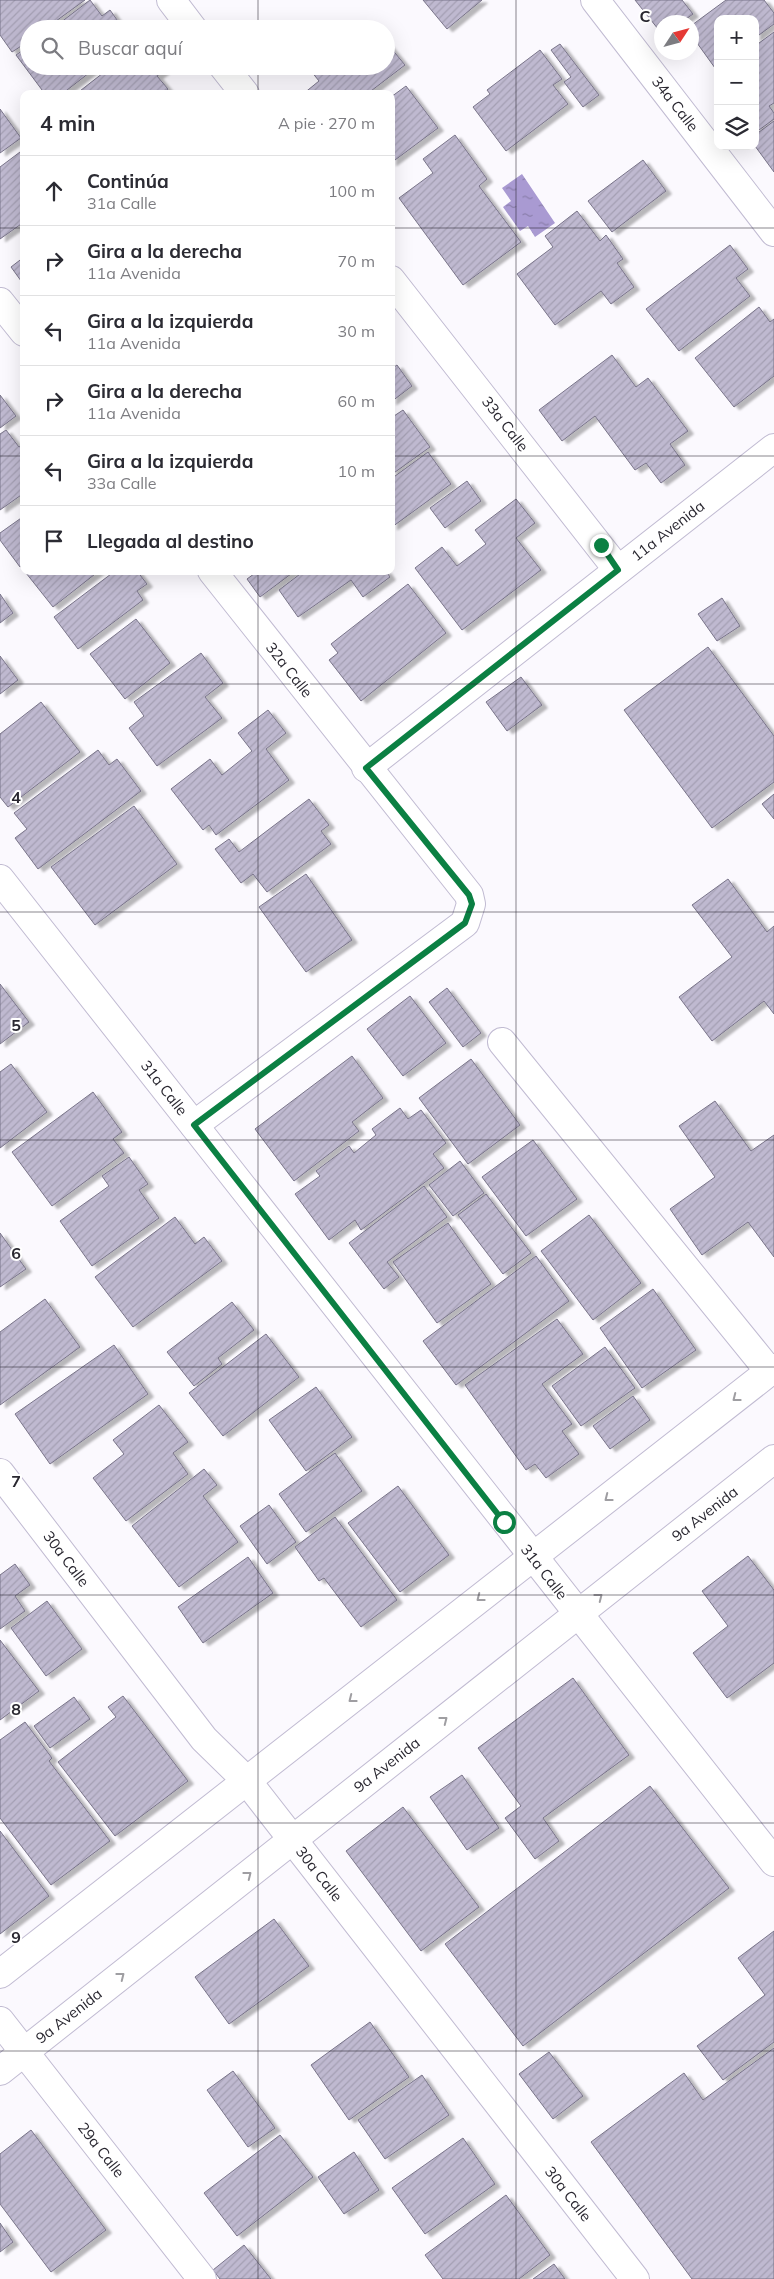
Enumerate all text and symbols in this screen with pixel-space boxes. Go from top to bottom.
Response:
text: C [640,6,651,26]
north arrow [654,15,699,60]
map controls [714,15,759,150]
button: + [714,15,759,60]
search box [20,20,395,75]
icon: search [38,34,66,62]
text: Buscar aquí [78,36,182,60]
button: − [714,60,759,105]
street label: 34a Calle [648,72,703,135]
button: layers [714,105,759,150]
text: 4 min [40,110,95,136]
text: A pie · 270 m [278,113,375,133]
text: Continúa [87,169,169,193]
icon: ahead [40,177,68,205]
text: 100 m [328,181,375,201]
text: 31a Calle [87,193,157,213]
text: Gira a la derecha [87,239,242,263]
icon: right [40,247,68,275]
text: 70 m [338,251,375,271]
text: 11a Avenida [87,263,181,283]
text: Gira a la izquierda [87,309,253,333]
icon: left [40,317,68,345]
text: 30 m [338,321,375,341]
text: 11a Avenida [87,333,181,353]
text: Gira a la derecha [87,379,242,403]
icon: right [40,387,68,415]
text: 60 m [338,391,375,411]
street label: 33a Calle [478,392,533,455]
text: 11a Avenida [87,403,181,423]
text: Gira a la izquierda [87,449,253,473]
icon: left [40,457,68,485]
text: 10 m [338,461,375,481]
text: 33a Calle [87,473,157,493]
street label: 11a Avenida [627,496,708,565]
icon: arrive [40,527,68,555]
text: Llegada al destino [87,529,254,553]
route end [590,534,613,557]
street label: 32a Calle [262,638,317,701]
text: 4 [11,787,21,807]
text: 5 [11,1015,21,1035]
street label: 31a Calle [137,1056,192,1119]
text: 6 [11,1243,21,1263]
one-way arrow [732,1393,741,1402]
text: 7 [11,1471,21,1491]
street label: 9a Avenida [668,1482,742,1545]
one-way arrow [605,1493,614,1501]
route start [493,1511,516,1534]
street label: 30a Calle [39,1527,94,1590]
street label: 31a Calle [517,1540,572,1603]
one-way arrow [477,1593,486,1601]
one-way arrow [593,1595,602,1603]
one-way arrow [349,1693,358,1701]
text: 8 [11,1699,21,1719]
one-way arrow [438,1717,447,1725]
street label: 9a Avenida [350,1733,424,1796]
street label: 30a Calle [292,1842,347,1905]
one-way arrow [242,1873,251,1881]
text: 9 [11,1927,21,1947]
one-way arrow [115,1973,124,1982]
street label: 9a Avenida [32,1984,106,2047]
street label: 29a Calle [74,2118,129,2181]
street label: 30a Calle [541,2162,596,2225]

